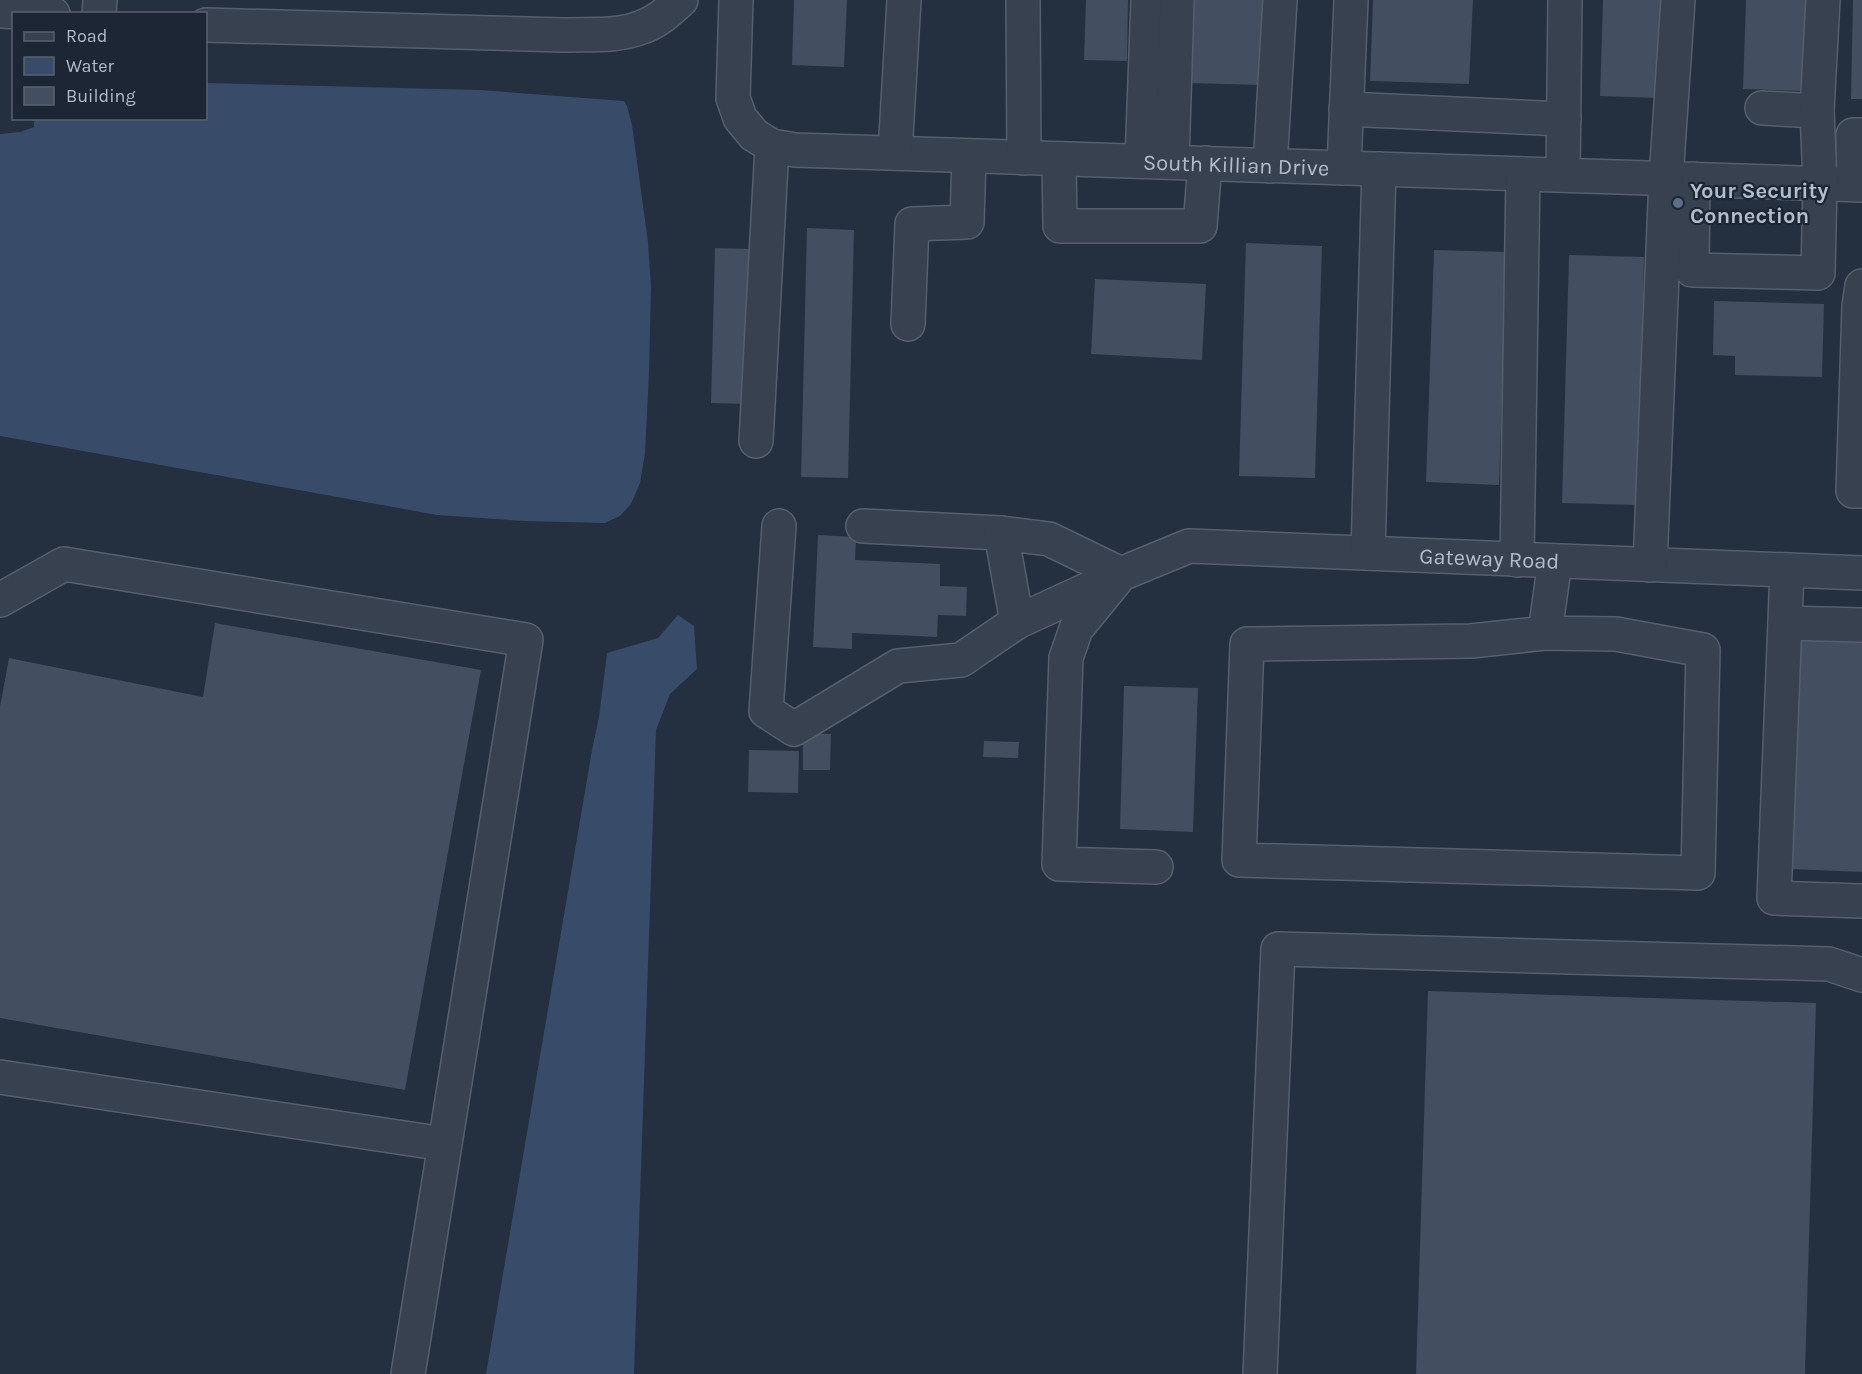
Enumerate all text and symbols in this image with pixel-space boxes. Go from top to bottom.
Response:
legend [12,12,207,120]
text: Road [66,25,107,47]
text: Water [66,55,114,77]
text: Building [66,85,136,107]
street label: South Killian Drive [1142,149,1330,182]
place label: Your Security Connection [1690,178,1828,229]
marker: Your Security Connection [1671,196,1685,210]
street label: Gateway Road [1419,543,1560,575]

